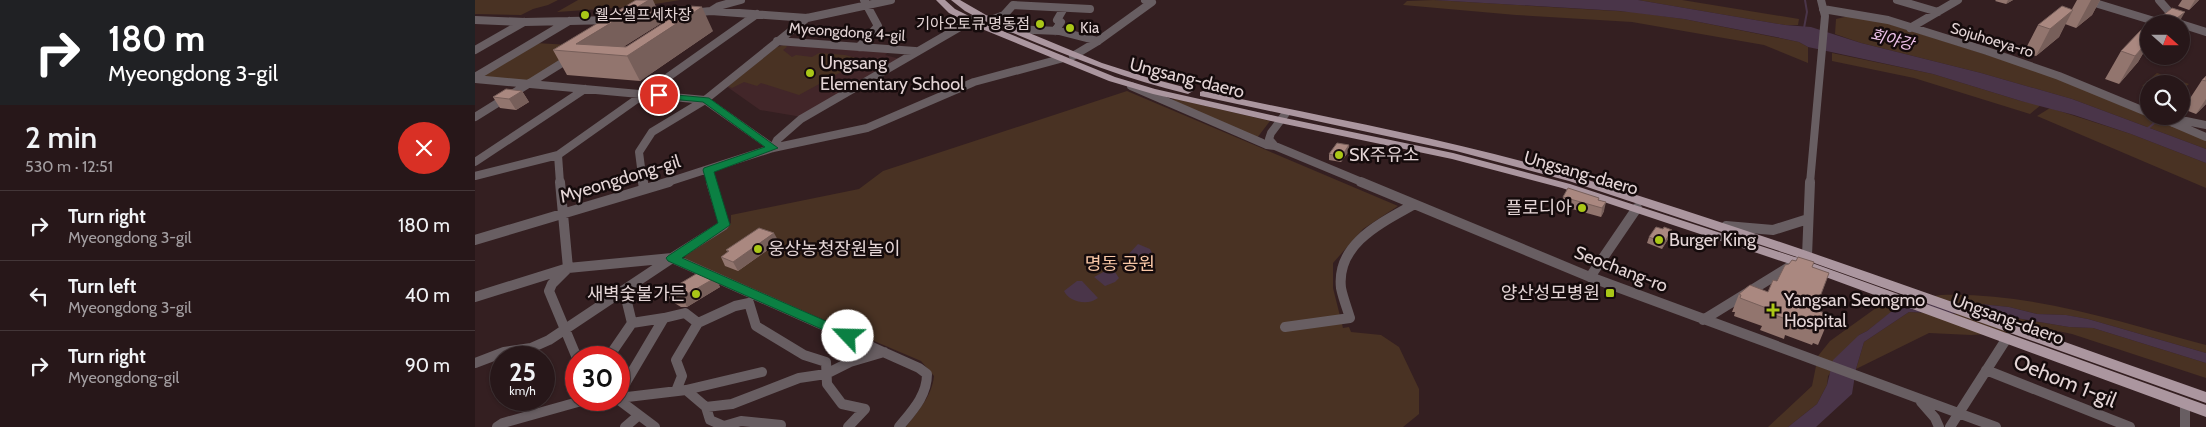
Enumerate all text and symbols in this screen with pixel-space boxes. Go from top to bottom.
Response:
place label: 웰스셀프세차장 [595,6,692,24]
marker: 웰스셀프세차장 [579,9,591,21]
place label: 기아오토큐 명동점 [916,15,1030,33]
north arrow [2140,15,2190,65]
map controls [2140,15,2190,125]
text: 180 m [108,17,205,60]
marker: 기아오토큐 명동점 [1034,18,1046,30]
street label: Myeongdong 4-gil [788,19,906,45]
place label: Kia [1080,19,1100,37]
street label: Sojuhoeya-ro [1948,19,2036,61]
icon: right [25,20,90,85]
marker: Kia [1064,22,1076,34]
water label: 회야강 [1868,25,1918,55]
place label: Ungsang Elementary School [820,52,965,95]
street label: Ungsang-daero [1127,53,1247,103]
text: Myeongdong 3-gil [108,60,278,87]
marker: Ungsang Elementary School [804,67,816,79]
pin [638,74,680,116]
button: search [2140,75,2190,125]
icon: arrive [645,81,673,109]
text: 2 min [25,119,97,156]
button: close [398,122,450,174]
place label: SK주유소 [1349,144,1419,166]
street label: Ungsang-daero [1521,146,1641,200]
marker: SK주유소 [1333,149,1345,161]
street label: Myeongdong-gil [557,150,684,208]
text: 530 m · 12:51 [25,157,113,176]
place label: 플로디아 [1506,197,1572,219]
marker: 플로디아 [1576,202,1588,214]
text: Turn right [68,205,146,228]
icon: right [25,212,53,240]
text: 180 m [398,214,450,237]
text: Myeongdong 3-gil [68,228,192,247]
place label: Burger King [1669,229,1757,251]
marker: Burger King [1653,234,1665,246]
place label: 웅상농청장원놀이 [768,238,900,260]
street label: Seochang-ro [1571,241,1671,297]
marker: 웅상농청장원놀이 [752,243,764,255]
park label: 명동 공원 [1085,253,1155,275]
text: Turn left [68,275,136,298]
icon: left [25,282,53,310]
place label: 양산성모병원 [1501,282,1600,304]
place label: 새벽숯불가든 [587,283,686,305]
text: 40 m [405,284,450,307]
marker: 양산성모병원 [1604,287,1616,299]
marker: 새벽숯불가든 [690,288,702,300]
place label: Yangsan Seongmo Hospital [1783,289,1925,332]
street label: Ungsang-daero [1949,289,2067,349]
text: Myeongdong 3-gil [68,298,192,317]
marker: Yangsan Seongmo Hospital [1766,303,1780,317]
position arrow [821,309,873,361]
text: Turn right [68,345,146,368]
speed limit sign: 30 [565,346,630,411]
street label: Oehom 1-gil [2010,349,2120,413]
icon: right [25,352,53,380]
text: 90 m [405,354,450,377]
text: 25 [509,357,536,387]
text: Myeongdong-gil [68,368,179,387]
text: km/h [509,383,536,398]

